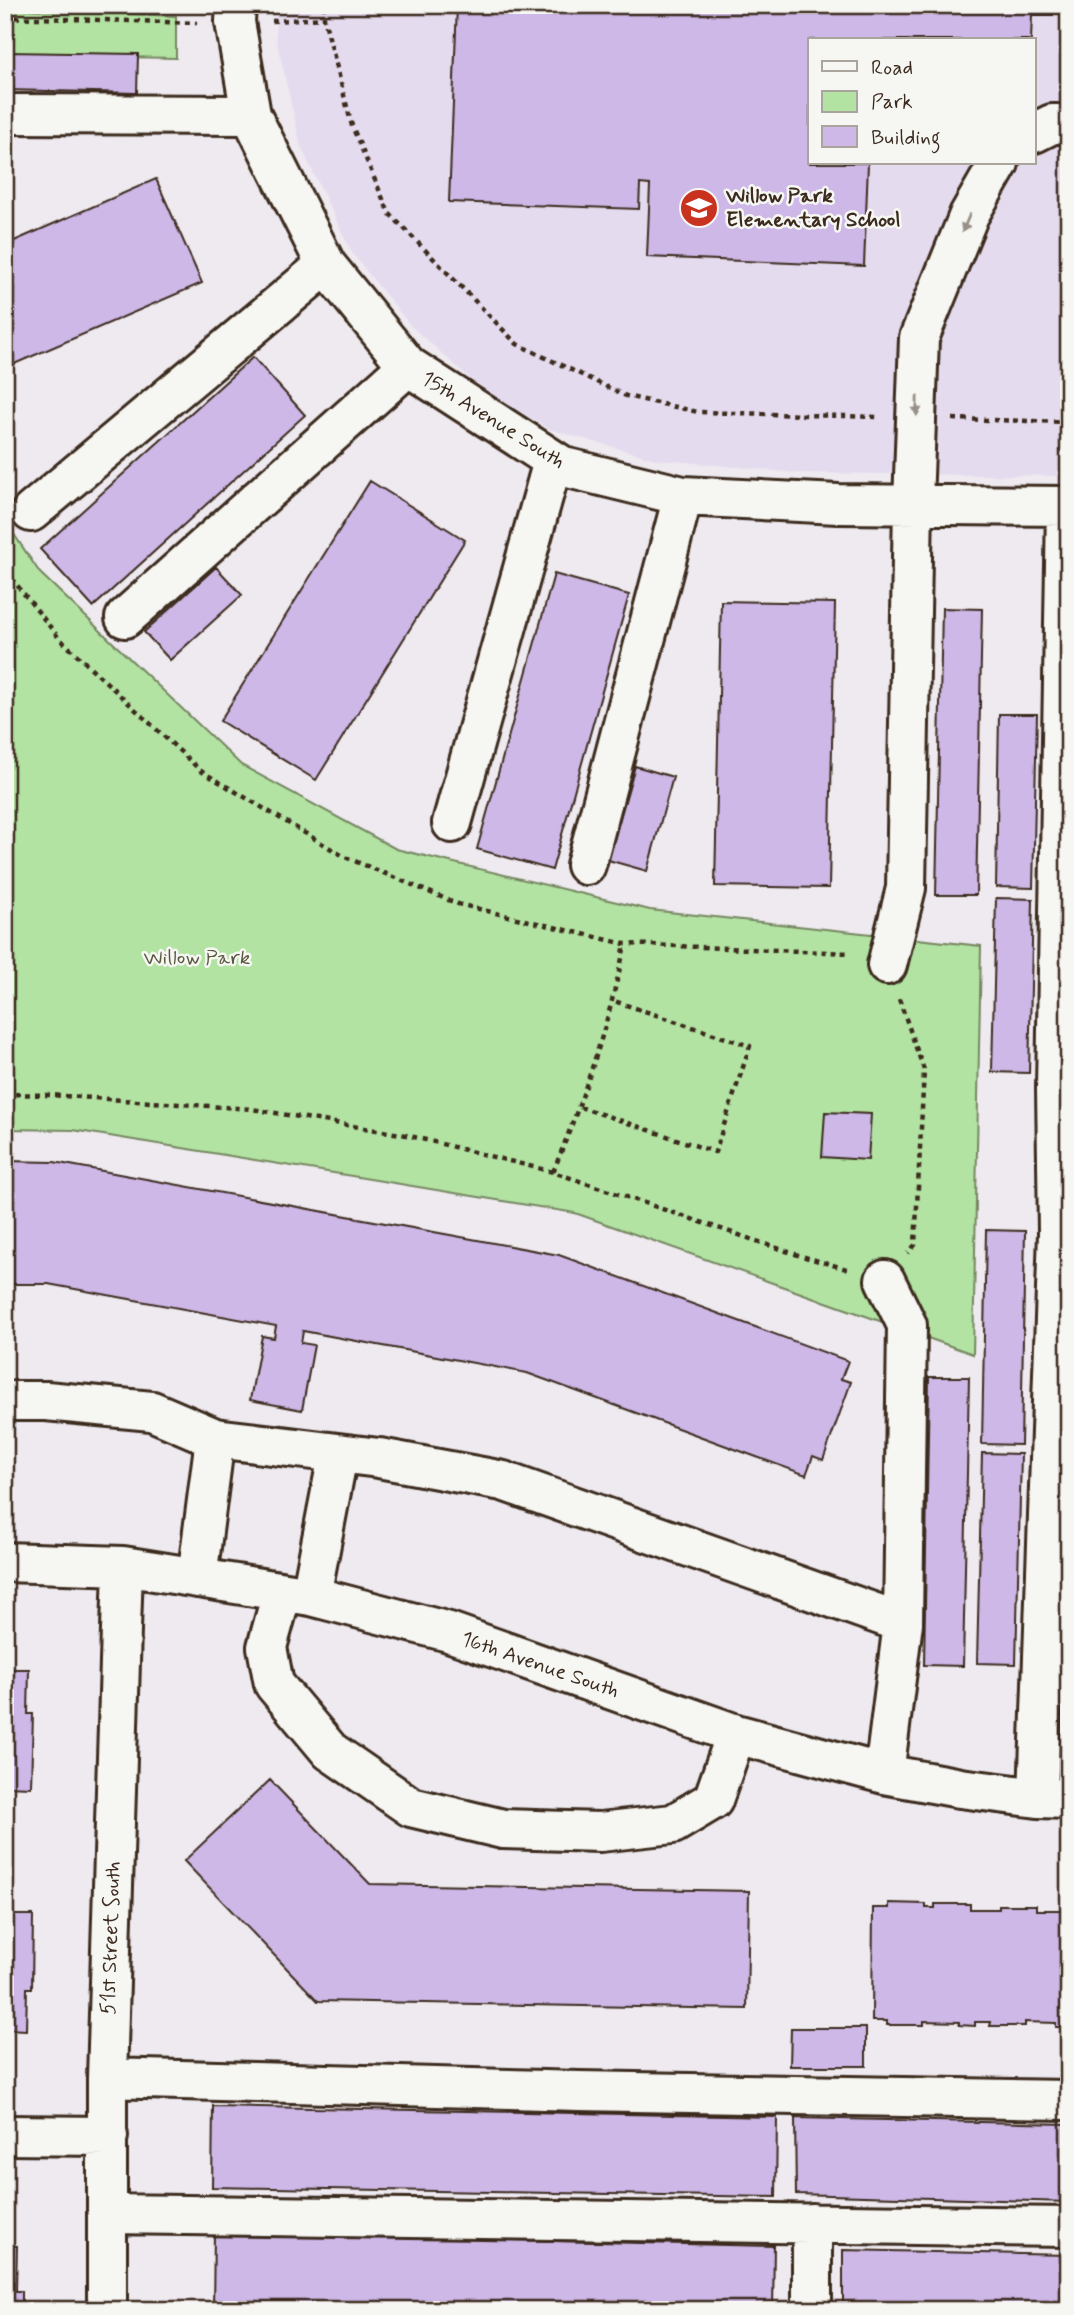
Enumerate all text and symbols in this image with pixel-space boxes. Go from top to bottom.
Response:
legend [808,38,1036,164]
text: Road [871,54,913,82]
text: Park [871,88,913,116]
text: Building [871,124,941,154]
place label: Willow Park Elementary School [725,182,901,234]
school or university icon: Willow Park Elementary School [678,187,720,229]
one-way arrow [960,213,972,233]
street label: 15th Avenue South [416,364,570,476]
one-way arrow [912,395,923,417]
park label: Willow Park [144,944,251,972]
street label: 16th Avenue South [457,1625,623,1705]
street label: 51st Street South [94,1861,128,2015]

